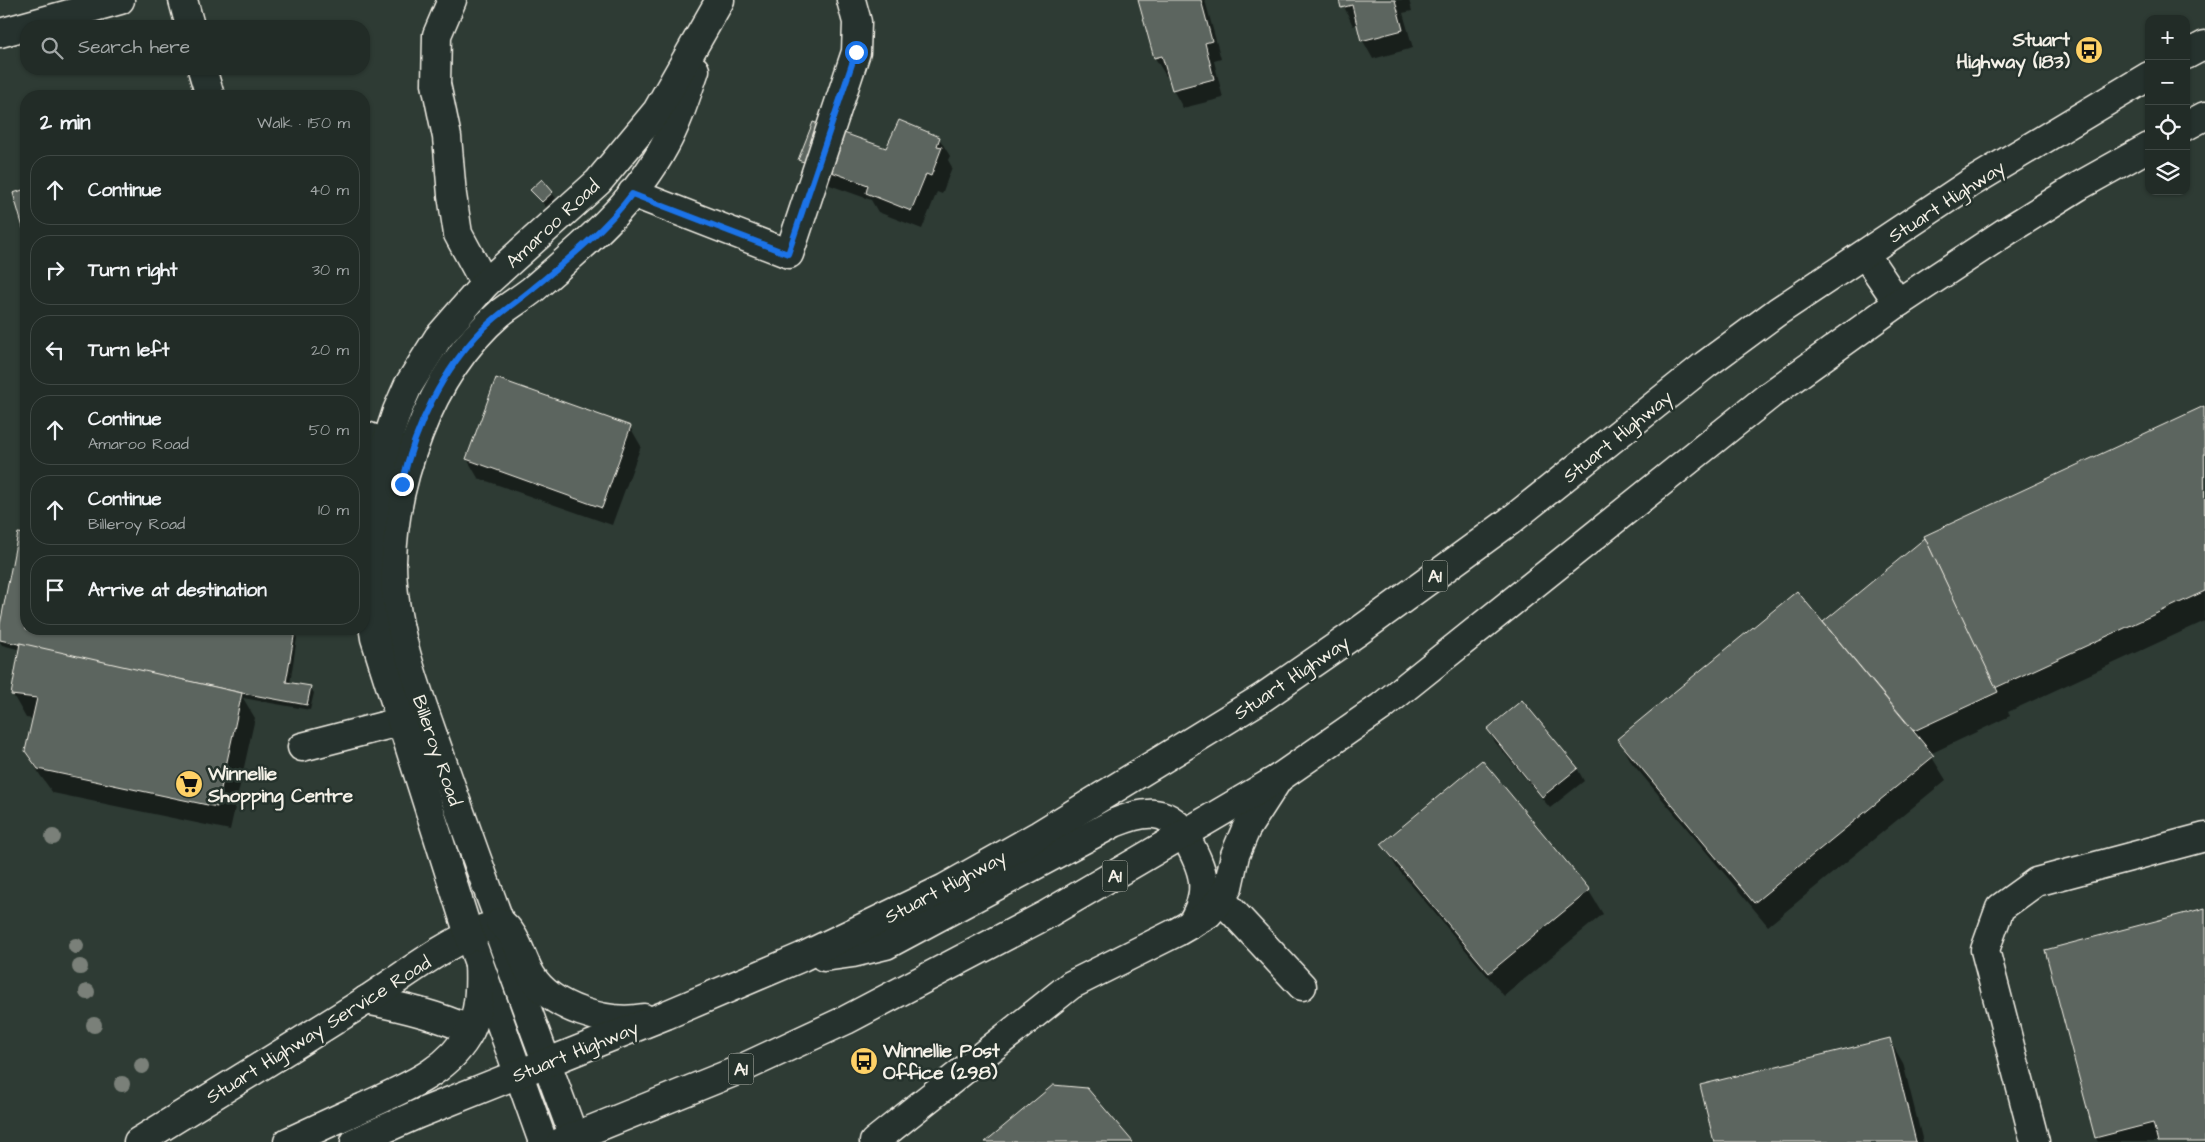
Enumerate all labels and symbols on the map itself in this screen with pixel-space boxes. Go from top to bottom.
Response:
place label: Stuart Highway (183) [1957,27,2070,77]
bus stop icon: Stuart Highway (183) [2074,35,2104,65]
route start [845,41,868,64]
street label: Stuart Highway [1883,154,2011,251]
street label: Amaroo Road [500,173,606,275]
street label: Stuart Highway [1557,384,1680,491]
route end [391,473,414,496]
road number: A1 [1422,560,1448,592]
street label: Stuart Highway [1229,629,1356,728]
street label: Billeroy Road [404,691,468,810]
place label: Winnellie Shopping Centre [207,761,354,811]
supermarket icon: Winnellie Shopping Centre [174,769,204,799]
street label: Stuart Highway [880,844,1012,932]
road number: A1 [1102,860,1128,891]
street label: Stuart Highway Service Road [201,950,437,1112]
street label: Stuart Highway [508,1015,644,1091]
place label: Winnellie Post Office (298) [882,1038,1000,1087]
bus stop icon: Winnellie Post Office (298) [849,1046,879,1076]
road number: A1 [728,1054,754,1084]

